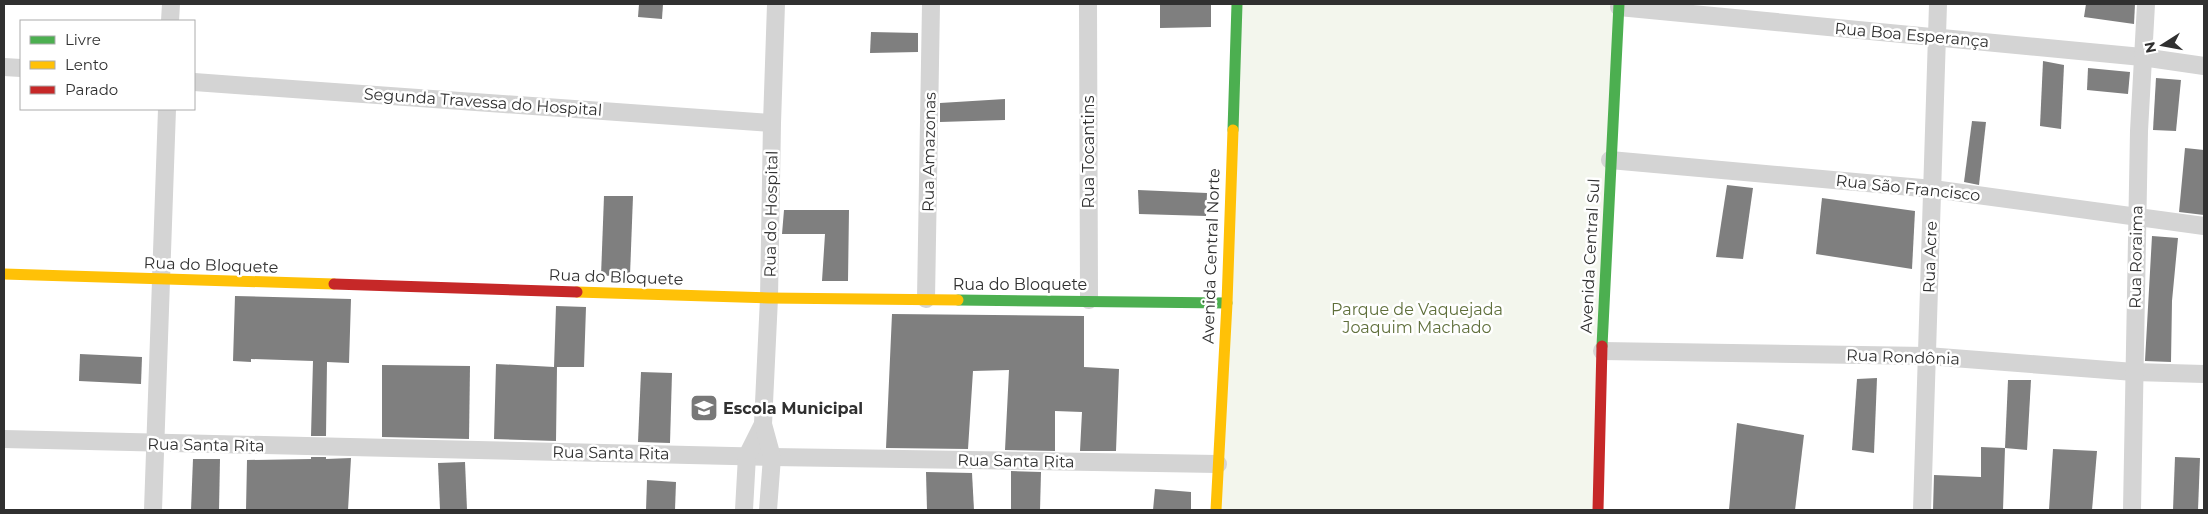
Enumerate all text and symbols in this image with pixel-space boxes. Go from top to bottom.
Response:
street label: Rua Boa Esperança [1834,19,1990,51]
legend [20,20,195,110]
north arrow [2138,20,2188,70]
text: Livre [65,30,101,49]
text: N [2140,40,2160,55]
text: Lento [65,55,108,74]
text: Parado [65,80,118,99]
street label: Segunda Travessa do Hospital [363,84,603,120]
street label: Rua Amazonas [918,92,940,212]
street label: Rua Tocantins [1079,95,1098,208]
street label: Rua do Hospital [760,150,782,278]
street label: Avenida Central Norte [1198,168,1224,344]
street label: Rua São Francisco [1835,171,1981,205]
street label: Avenida Central Sul [1576,178,1604,334]
street label: Rua Roraima [2126,205,2146,309]
street label: Rua Acre [1919,221,1941,293]
street label: Rua do Bloquete [143,253,279,277]
street label: Rua do Bloquete [548,265,684,289]
street label: Rua do Bloquete [953,275,1087,294]
park label: Parque de Vaquejada Joaquim Machado [1331,300,1503,337]
street label: Rua Rondônia [1846,346,1960,368]
school or university icon: Escola Municipal [689,393,719,423]
place label: Escola Municipal [723,399,863,418]
street label: Rua Santa Rita [147,434,265,456]
street label: Rua Santa Rita [552,442,670,464]
street label: Rua Santa Rita [957,450,1075,472]

